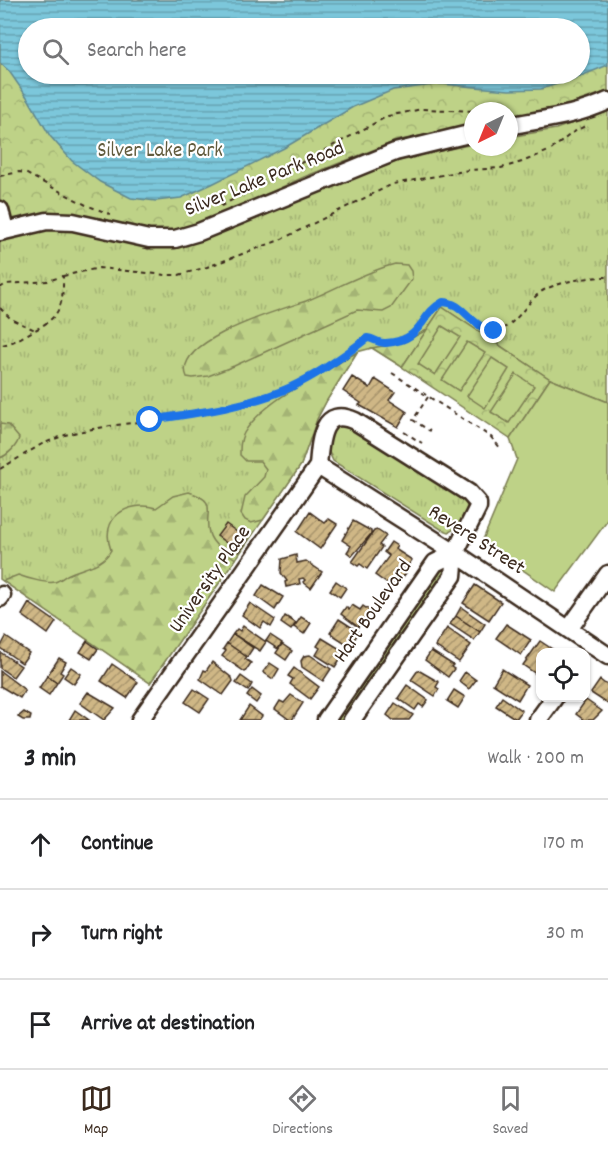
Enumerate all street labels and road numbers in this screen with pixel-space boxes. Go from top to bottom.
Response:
street label: Silver Lake Park Road [181,134,349,226]
street label: Revere Street [422,498,531,584]
street label: University Place [163,520,259,640]
street label: Hart Boulevard [327,554,421,670]

